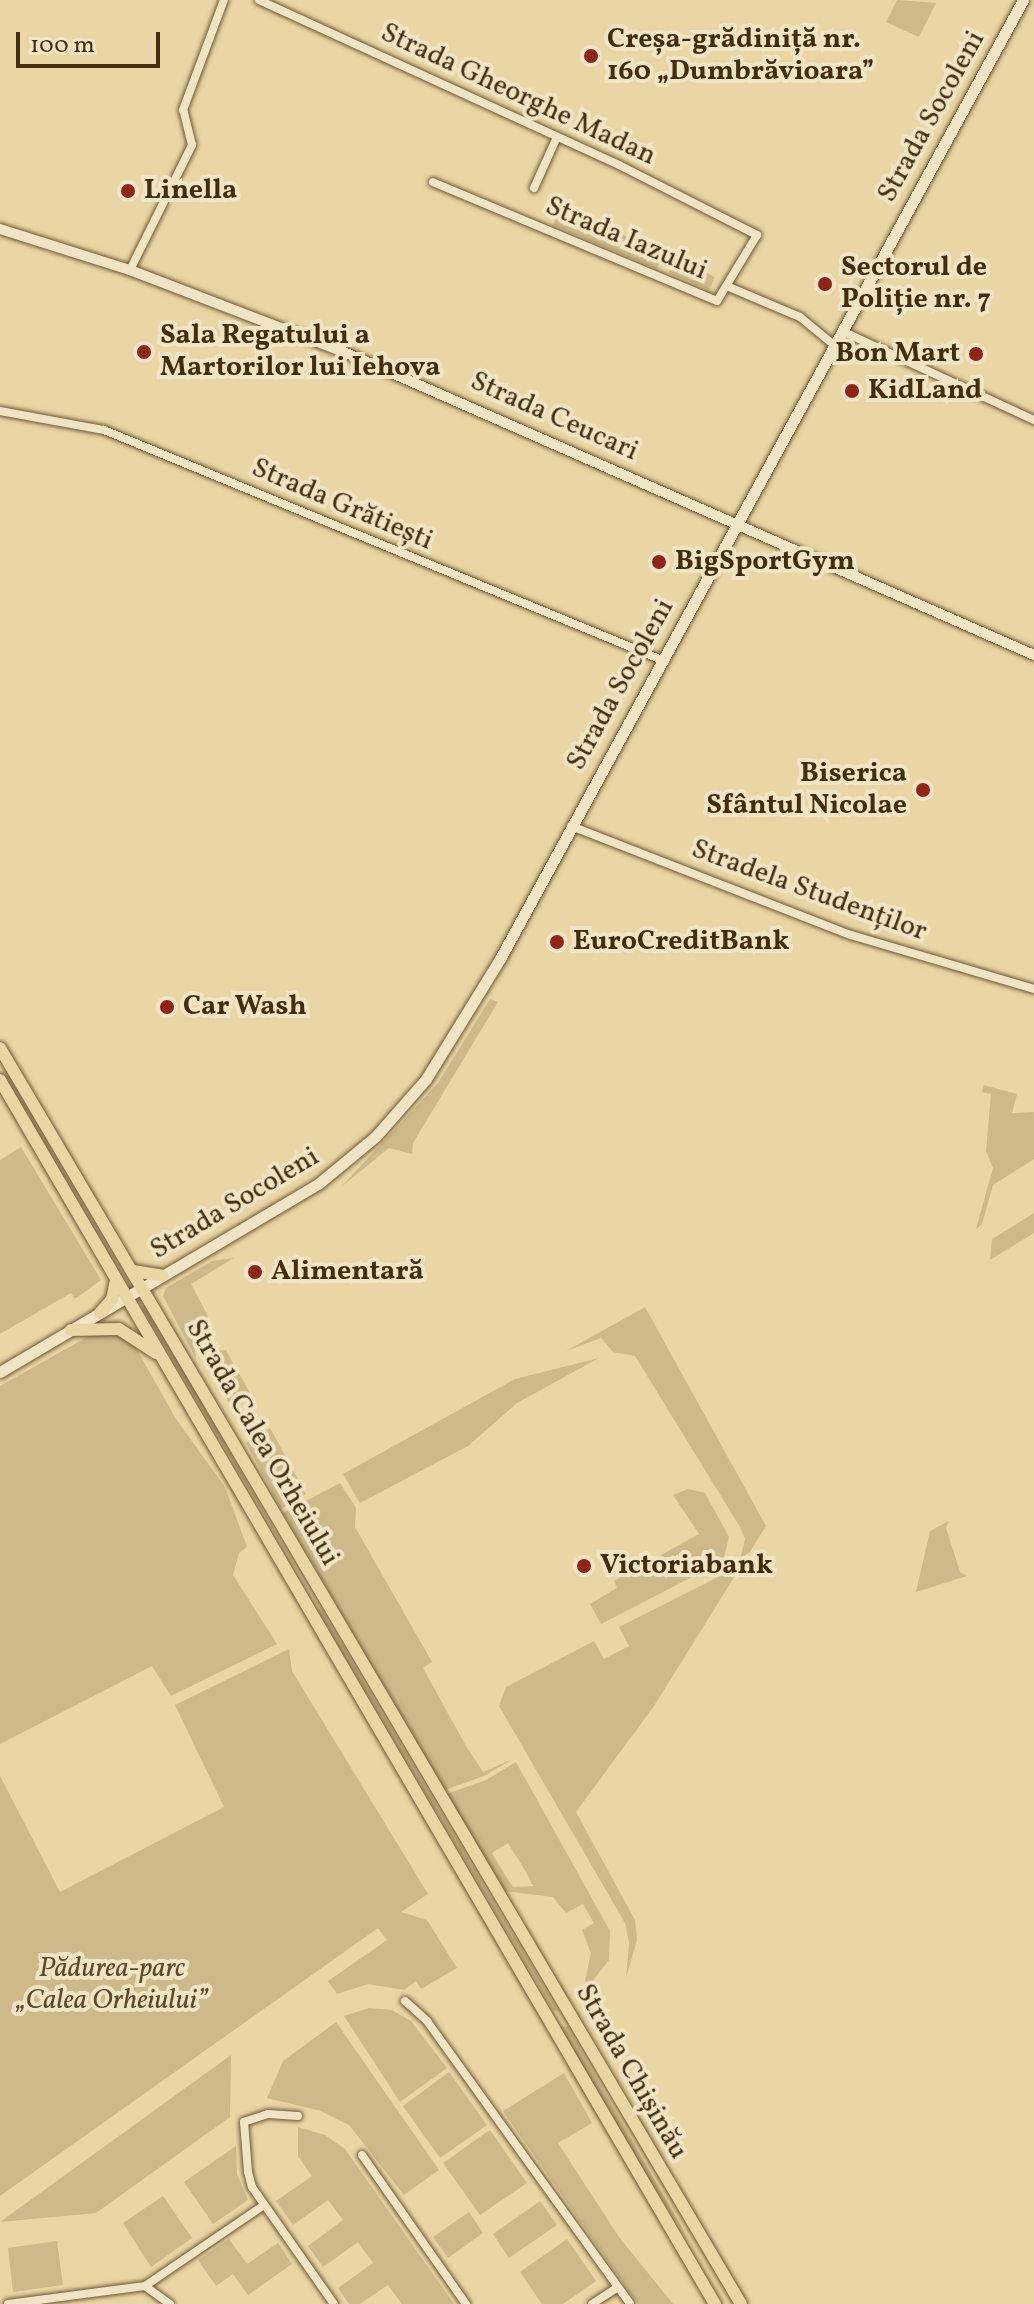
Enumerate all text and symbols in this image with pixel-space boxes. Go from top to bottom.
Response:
scale bar [20,16,164,66]
street label: Strada Gheorghe Madan [375,16,661,174]
place label: Creșa-grădiniță nr. 160 „Dumbrăvioara” [607,23,874,89]
street label: Strada Socoleni [871,26,993,208]
text: 100 m [30,29,95,63]
marker: Creșa-grădiniță nr. 160 „Dumbrăvioara” [582,47,600,65]
place label: Linella [144,174,237,208]
marker: Linella [119,182,137,200]
street label: Strada Iazului [540,190,712,288]
place label: Sectorul de Poliție nr. 7 [841,251,991,317]
marker: Sectorul de Poliție nr. 7 [816,275,834,293]
place label: Sala Regatului a Martorilor lui Iehova [160,319,440,385]
place label: Bon Mart [835,337,960,371]
marker: Sala Regatului a Martorilor lui Iehova [135,343,153,361]
marker: Bon Mart [967,345,985,363]
street label: Strada Ceucari [465,365,643,469]
place label: KidLand [868,374,982,408]
marker: KidLand [843,382,861,400]
street label: Strada Grătiești [246,452,438,558]
place label: BigSportGym [675,545,855,579]
marker: BigSportGym [650,553,668,571]
street label: Strada Socoleni [560,594,682,776]
place label: Biserica Sfântul Nicolae [706,757,907,823]
marker: Biserica Sfântul Nicolae [914,781,932,799]
street label: Stradela Studenților [687,833,931,949]
place label: EuroCreditBank [573,925,789,959]
marker: EuroCreditBank [548,933,566,951]
place label: Car Wash [183,990,307,1024]
marker: Car Wash [158,998,176,1016]
street label: Strada Socoleni [145,1141,325,1267]
place label: Alimentară [271,1255,424,1289]
marker: Alimentară [246,1263,264,1281]
street label: Strada Calea Orheiului [178,1314,346,1572]
place label: Victoriabank [600,1549,773,1583]
marker: Victoriabank [575,1557,593,1575]
park label: Pădurea-parc „Calea Orheiului” [16,1952,208,2018]
street label: Strada Chișinău [567,1978,695,2166]

